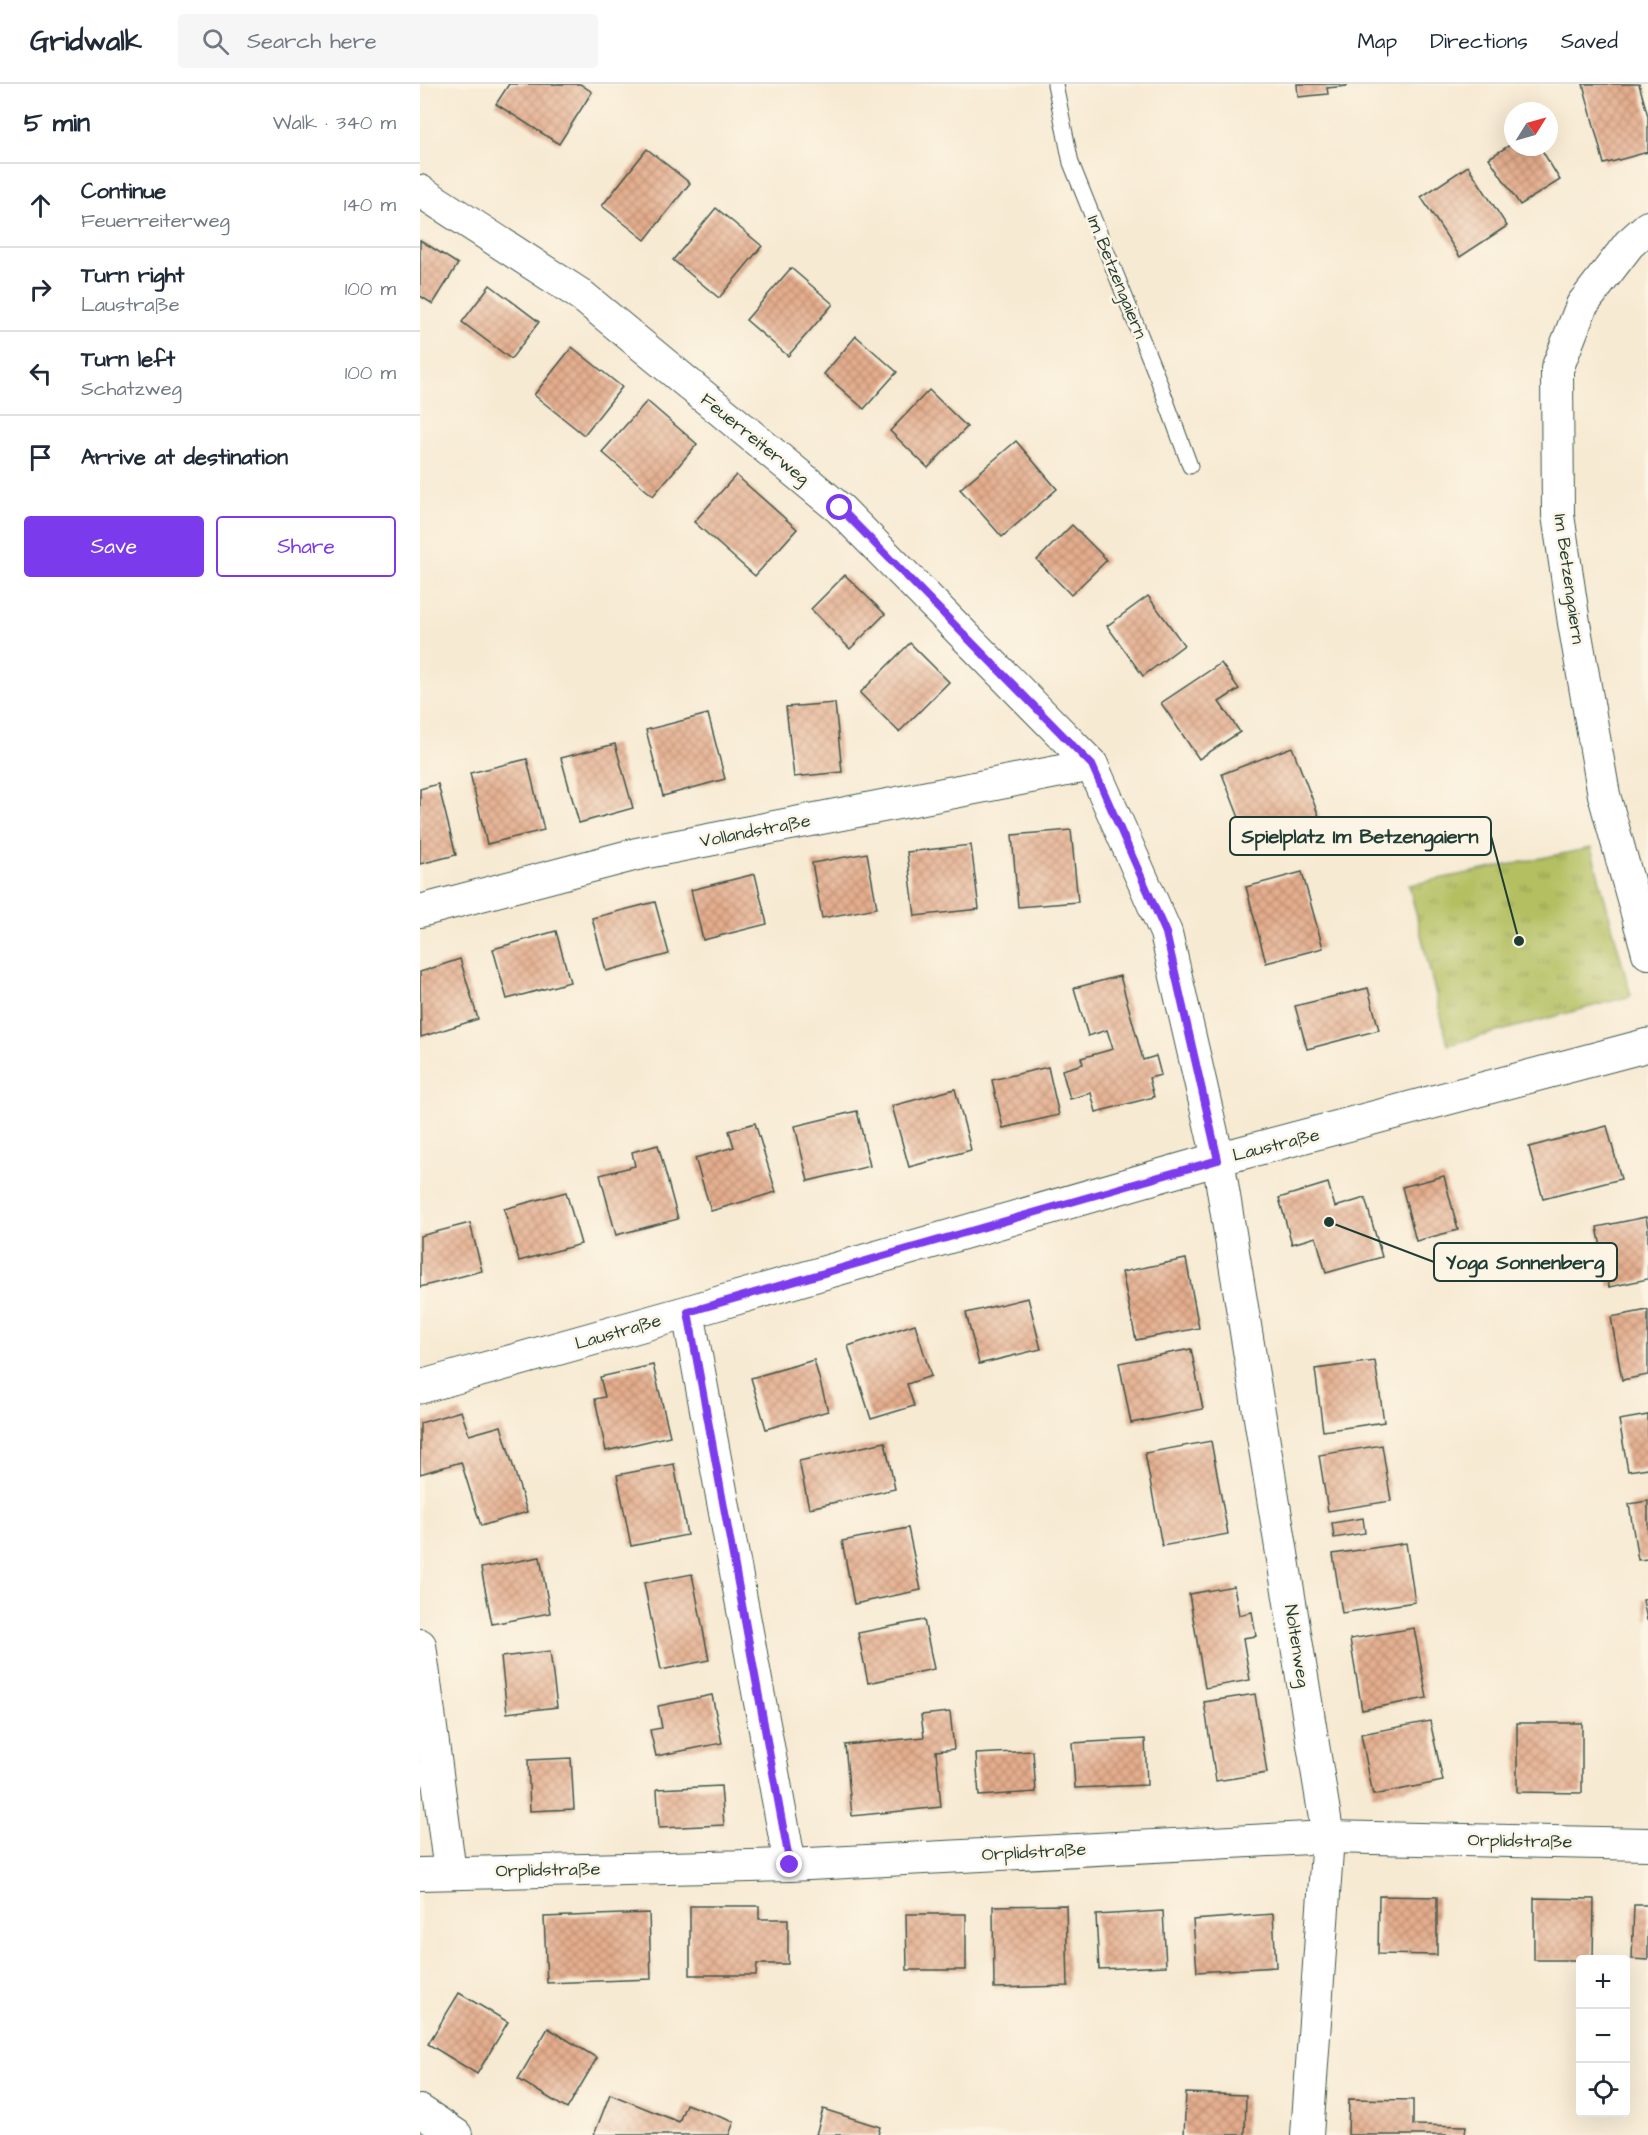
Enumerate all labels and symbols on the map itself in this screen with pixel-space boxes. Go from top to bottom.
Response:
north arrow [1504,102,1558,156]
street label: Im Betzengaiern [1080,211,1153,343]
street label: Feuerreiterweg [694,387,815,492]
route start [826,494,852,520]
street label: Im Betzengaiern [1546,512,1591,646]
street label: Vollandstraße [697,808,813,854]
callout: Spielplatz Im Betzengaiern [1230,817,1491,855]
text: Spielplatz Im Betzengaiern [1240,823,1479,852]
street label: Laustraße [1230,1122,1322,1168]
callout: Yoga Sonnenberg [1434,1243,1617,1281]
text: Yoga Sonnenberg [1446,1249,1605,1278]
street label: Laustraße [572,1308,664,1356]
street label: Noltenweg [1277,1603,1316,1690]
street label: Orplidstraße [1467,1828,1573,1854]
street label: Orplidstraße [981,1837,1087,1867]
route end [776,1851,802,1877]
street label: Orplidstraße [495,1857,601,1883]

